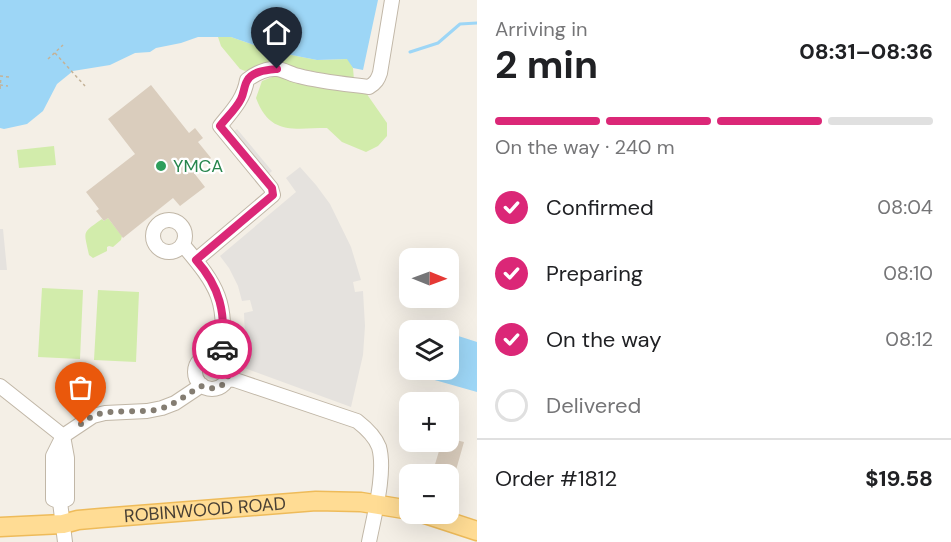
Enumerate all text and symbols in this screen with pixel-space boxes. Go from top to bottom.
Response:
pin [251,7,302,69]
icon: home [260,16,293,49]
text: Arriving in [495,16,587,42]
text: 08:31–08:36 [799,37,933,66]
text: 2 min [495,39,598,90]
text: On the way · 240 m [495,134,675,160]
place label: YMCA [173,154,223,178]
marker: YMCA [154,159,168,173]
icon: check [495,191,528,224]
text: Confirmed [546,193,654,222]
text: 08:04 [877,194,933,220]
north arrow [399,248,459,308]
map controls [399,248,459,524]
icon: check [495,257,528,290]
text: Preparing [546,259,643,288]
text: 08:10 [883,260,933,286]
courier [192,319,252,379]
button: layers [399,320,459,380]
icon: check [495,323,528,356]
text: On the way [546,325,661,354]
text: 08:12 [885,326,933,352]
icon: car [206,333,239,366]
pin [55,362,106,424]
icon: bag [64,371,97,404]
text: Delivered [546,391,641,420]
button: + [399,392,459,452]
button: − [399,464,459,524]
text: Order #1812 [495,464,617,493]
text: $19.58 [865,464,933,493]
street label: ROBINWOOD ROAD [123,491,287,528]

